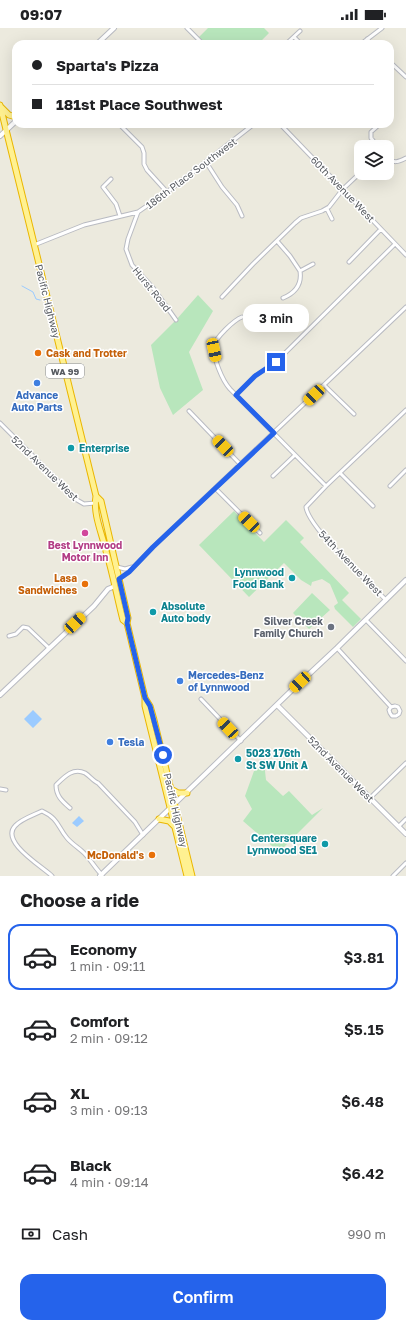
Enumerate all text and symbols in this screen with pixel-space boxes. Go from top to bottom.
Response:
text: 09:07 [20,5,62,23]
text: Sparta's Pizza [56,56,159,74]
text: 181st Place Southwest [56,95,223,113]
street label: 186th Place Southwest [143,135,239,211]
map controls [354,140,394,180]
button: layers [354,140,394,180]
street label: 60th Avenue West [308,154,378,224]
street label: Pacific Highway [33,263,63,340]
street label: Hurst Road [130,264,174,314]
callout: 3 min [243,304,309,332]
text: 3 min [259,310,293,326]
car [206,337,222,363]
place label: Cask and Trotter [46,347,127,359]
marker: Cask and Trotter [33,348,43,358]
route end [267,353,285,371]
road number: WA 99 [46,364,84,378]
marker: Advance Auto Parts [32,378,42,388]
car [301,382,327,408]
place label: Advance Auto Parts [11,389,63,413]
street label: 52nd Avenue West [9,433,81,503]
car [210,433,236,459]
place label: Enterprise [79,442,129,454]
marker: Enterprise [66,443,76,453]
car [236,509,262,535]
marker: Best Lynnwood Motor Inn [80,528,90,538]
street label: 54th Avenue West [317,528,385,598]
place label: Best Lynnwood Motor Inn [48,539,122,563]
place label: Lynnwood Food Bank [233,566,284,590]
place label: Lasa Sandwiches [18,572,77,596]
marker: Lynnwood Food Bank [287,573,297,583]
marker: Lasa Sandwiches [80,579,90,589]
place label: Absolute Auto body [161,600,211,624]
marker: Absolute Auto body [148,607,158,617]
car [62,610,88,636]
place label: Silver Creek Family Church [254,615,323,639]
marker: Silver Creek Family Church [326,622,336,632]
place label: Mercedes-Benz of Lynnwood [188,669,264,693]
car [287,669,313,695]
marker: Mercedes-Benz of Lynnwood [175,676,185,686]
car [215,715,241,741]
street label: 52nd Avenue West [305,733,377,805]
place label: Tesla [118,736,145,748]
marker: Tesla [105,737,115,747]
route start [154,746,172,764]
place label: 5023 176th St SW Unit A [246,747,308,771]
marker: 5023 176th St SW Unit A [233,754,243,764]
street label: Pacific Highway [162,772,190,849]
place label: Centersquare Lynnwood SE1 [247,832,317,856]
marker: Centersquare Lynnwood SE1 [320,839,330,849]
place label: McDonald's [87,849,144,861]
marker: McDonald's [147,850,157,860]
text: Choose a ride [20,889,139,911]
icon: car [22,939,58,975]
text: Economy [70,940,137,958]
text: $3.81 [343,948,384,966]
text: 1 min · 09:11 [70,958,145,974]
icon: car [22,1011,58,1047]
text: Comfort [70,1012,129,1030]
text: $5.15 [344,1020,384,1038]
text: 2 min · 09:12 [70,1030,148,1046]
icon: car [22,1083,58,1119]
text: XL [70,1084,89,1102]
text: $6.48 [341,1092,384,1110]
text: 3 min · 09:13 [70,1102,148,1118]
icon: car [22,1155,58,1191]
text: Black [70,1156,112,1174]
text: $6.42 [342,1164,384,1182]
text: 4 min · 09:14 [70,1174,149,1190]
icon: cash [20,1223,42,1245]
text: Cash [52,1225,88,1243]
text: 990 m [347,1226,386,1242]
button: Confirm [20,1274,386,1320]

